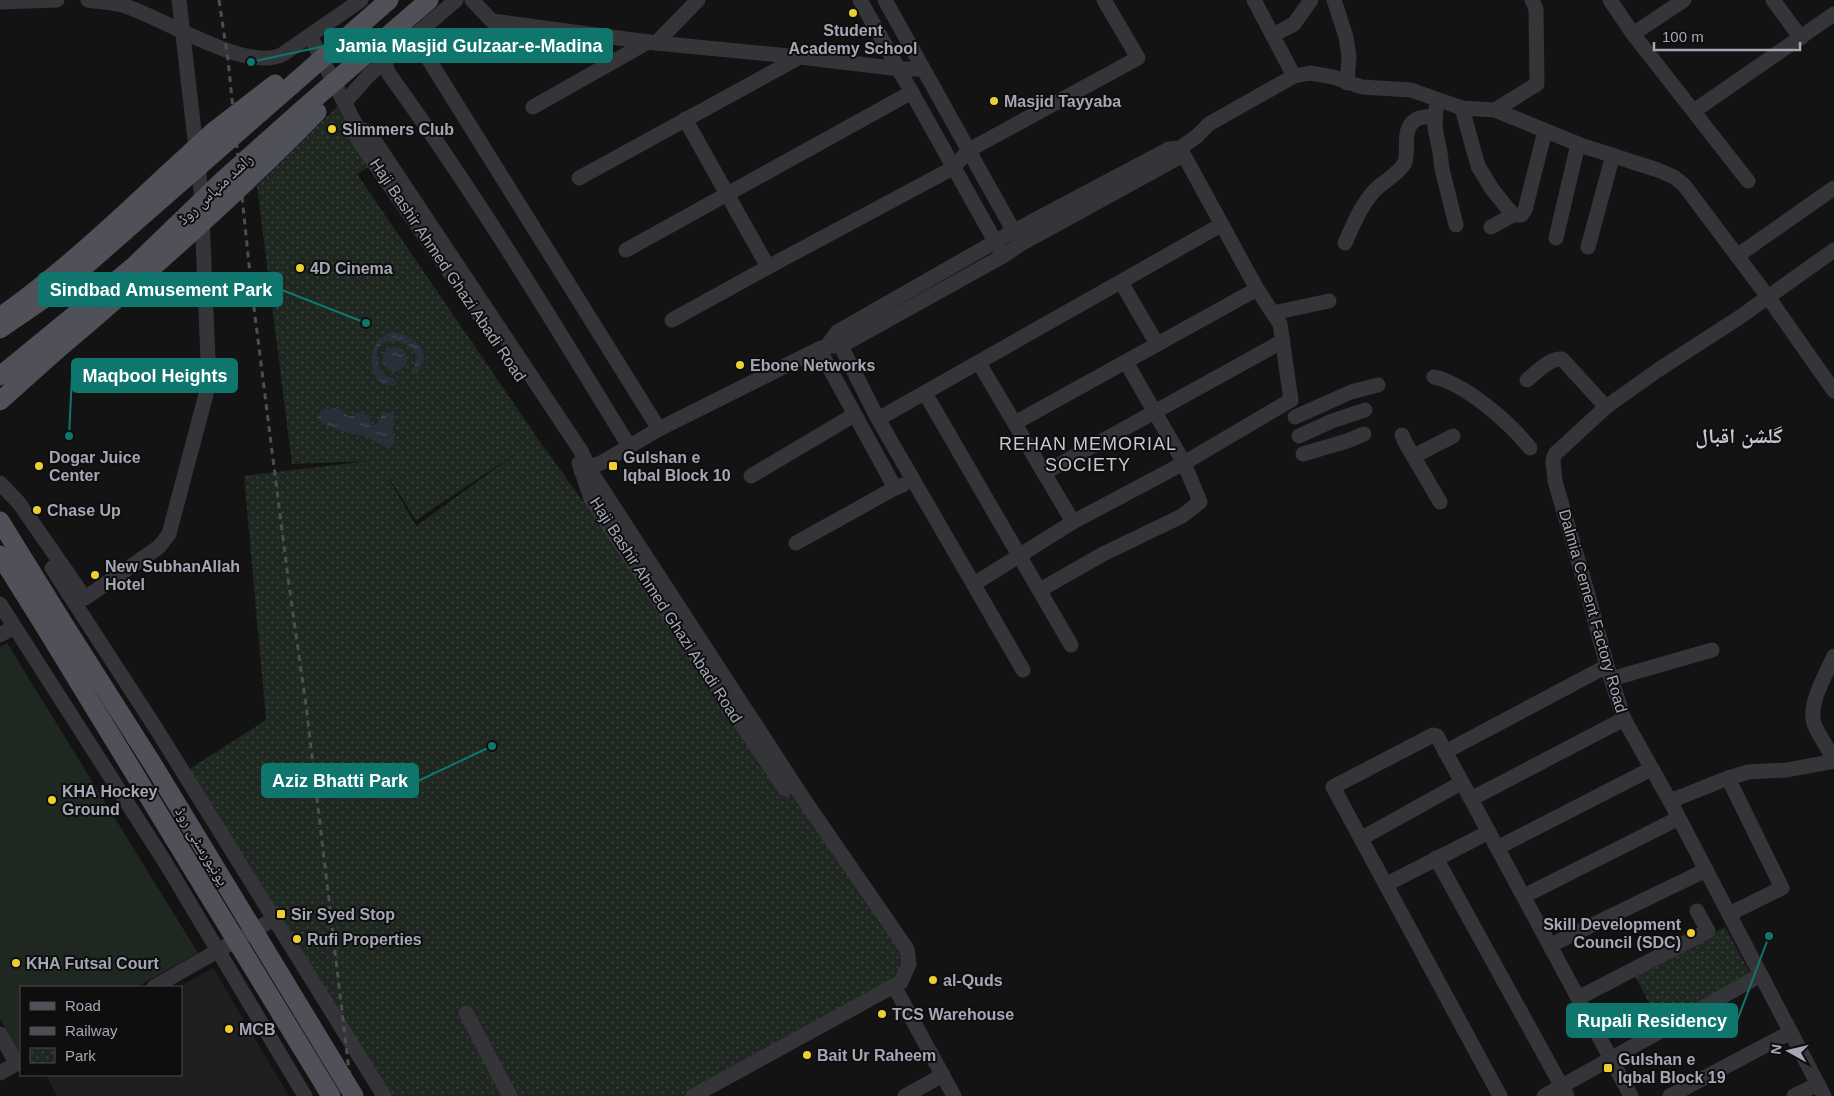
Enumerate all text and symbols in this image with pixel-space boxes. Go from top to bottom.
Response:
marker: Student Academy School [847,7,859,19]
scale bar [1654,20,1800,52]
place label: Student Academy School [789,22,917,57]
text: 100 m [1662,28,1704,45]
callout: Jamia Masjid Gulzaar-e-Madina [325,29,612,62]
text: Jamia Masjid Gulzaar-e-Madina [335,36,604,56]
place label: Masjid Tayyaba [1004,93,1121,110]
marker: Masjid Tayyaba [988,95,1000,107]
place label: Slimmers Club [342,121,454,138]
marker: Slimmers Club [326,123,338,135]
street label: راشد منہاس روڈ [174,150,257,229]
street label: Haji Bashir Ahmed Ghazi Abadi Road [367,155,529,385]
place label: 4D Cinema [310,260,393,277]
marker: 4D Cinema [294,262,306,274]
callout: Sindbad Amusement Park [39,273,282,306]
text: Sindbad Amusement Park [50,280,273,300]
place label: Ebone Networks [750,357,875,374]
callout: Maqbool Heights [72,359,237,392]
marker: Ebone Networks [734,359,746,371]
text: Maqbool Heights [83,366,228,386]
district label: گلشن اقبال [1695,424,1783,449]
district label: REHAN MEMORIAL SOCIETY [999,434,1177,475]
place label: Dogar Juice Center [49,449,141,484]
place label: Gulshan e Iqbal Block 10 [623,449,731,484]
marker: Dogar Juice Center [33,460,45,472]
marker: Gulshan e Iqbal Block 10 [607,460,619,472]
street label: Haji Bashir Ahmed Ghazi Abadi Road [587,494,745,726]
place label: Chase Up [47,502,121,519]
marker: Chase Up [31,504,43,516]
street label: Dalmia Cement Factory Road [1556,507,1630,715]
place label: New SubhanAllah Hotel [105,558,240,593]
marker: New SubhanAllah Hotel [89,569,101,581]
callout: Aziz Bhatti Park [262,764,418,797]
text: Aziz Bhatti Park [272,771,409,791]
place label: KHA Hockey Ground [62,783,158,818]
marker: KHA Hockey Ground [46,794,58,806]
street label: یونیورسٹی روڈ [170,804,232,889]
place label: Sir Syed Stop [291,906,395,923]
marker: Sir Syed Stop [275,908,287,920]
place label: Skill Development Council (SDC) [1543,916,1682,951]
marker: Skill Development Council (SDC) [1685,927,1697,939]
place label: Rufi Properties [307,931,422,948]
marker: Rufi Properties [291,933,303,945]
place label: KHA Futsal Court [26,955,159,972]
marker: KHA Futsal Court [10,957,22,969]
place label: al-Quds [943,972,1003,989]
marker: al-Quds [927,974,939,986]
legend [20,986,182,1076]
text: Road [65,997,101,1014]
callout: Rupali Residency [1567,1004,1737,1037]
place label: TCS Warehouse [892,1006,1014,1023]
marker: TCS Warehouse [876,1008,888,1020]
text: Rupali Residency [1577,1011,1727,1031]
place label: MCB [239,1021,275,1038]
text: Railway [65,1022,118,1039]
marker: MCB [223,1023,235,1035]
north arrow [1764,1026,1814,1076]
text: N [1767,1043,1785,1055]
text: Park [65,1047,96,1064]
place label: Bait Ur Raheem [817,1047,936,1064]
marker: Bait Ur Raheem [801,1049,813,1061]
place label: Gulshan e Iqbal Block 19 [1618,1051,1726,1086]
marker: Gulshan e Iqbal Block 19 [1602,1062,1614,1074]

